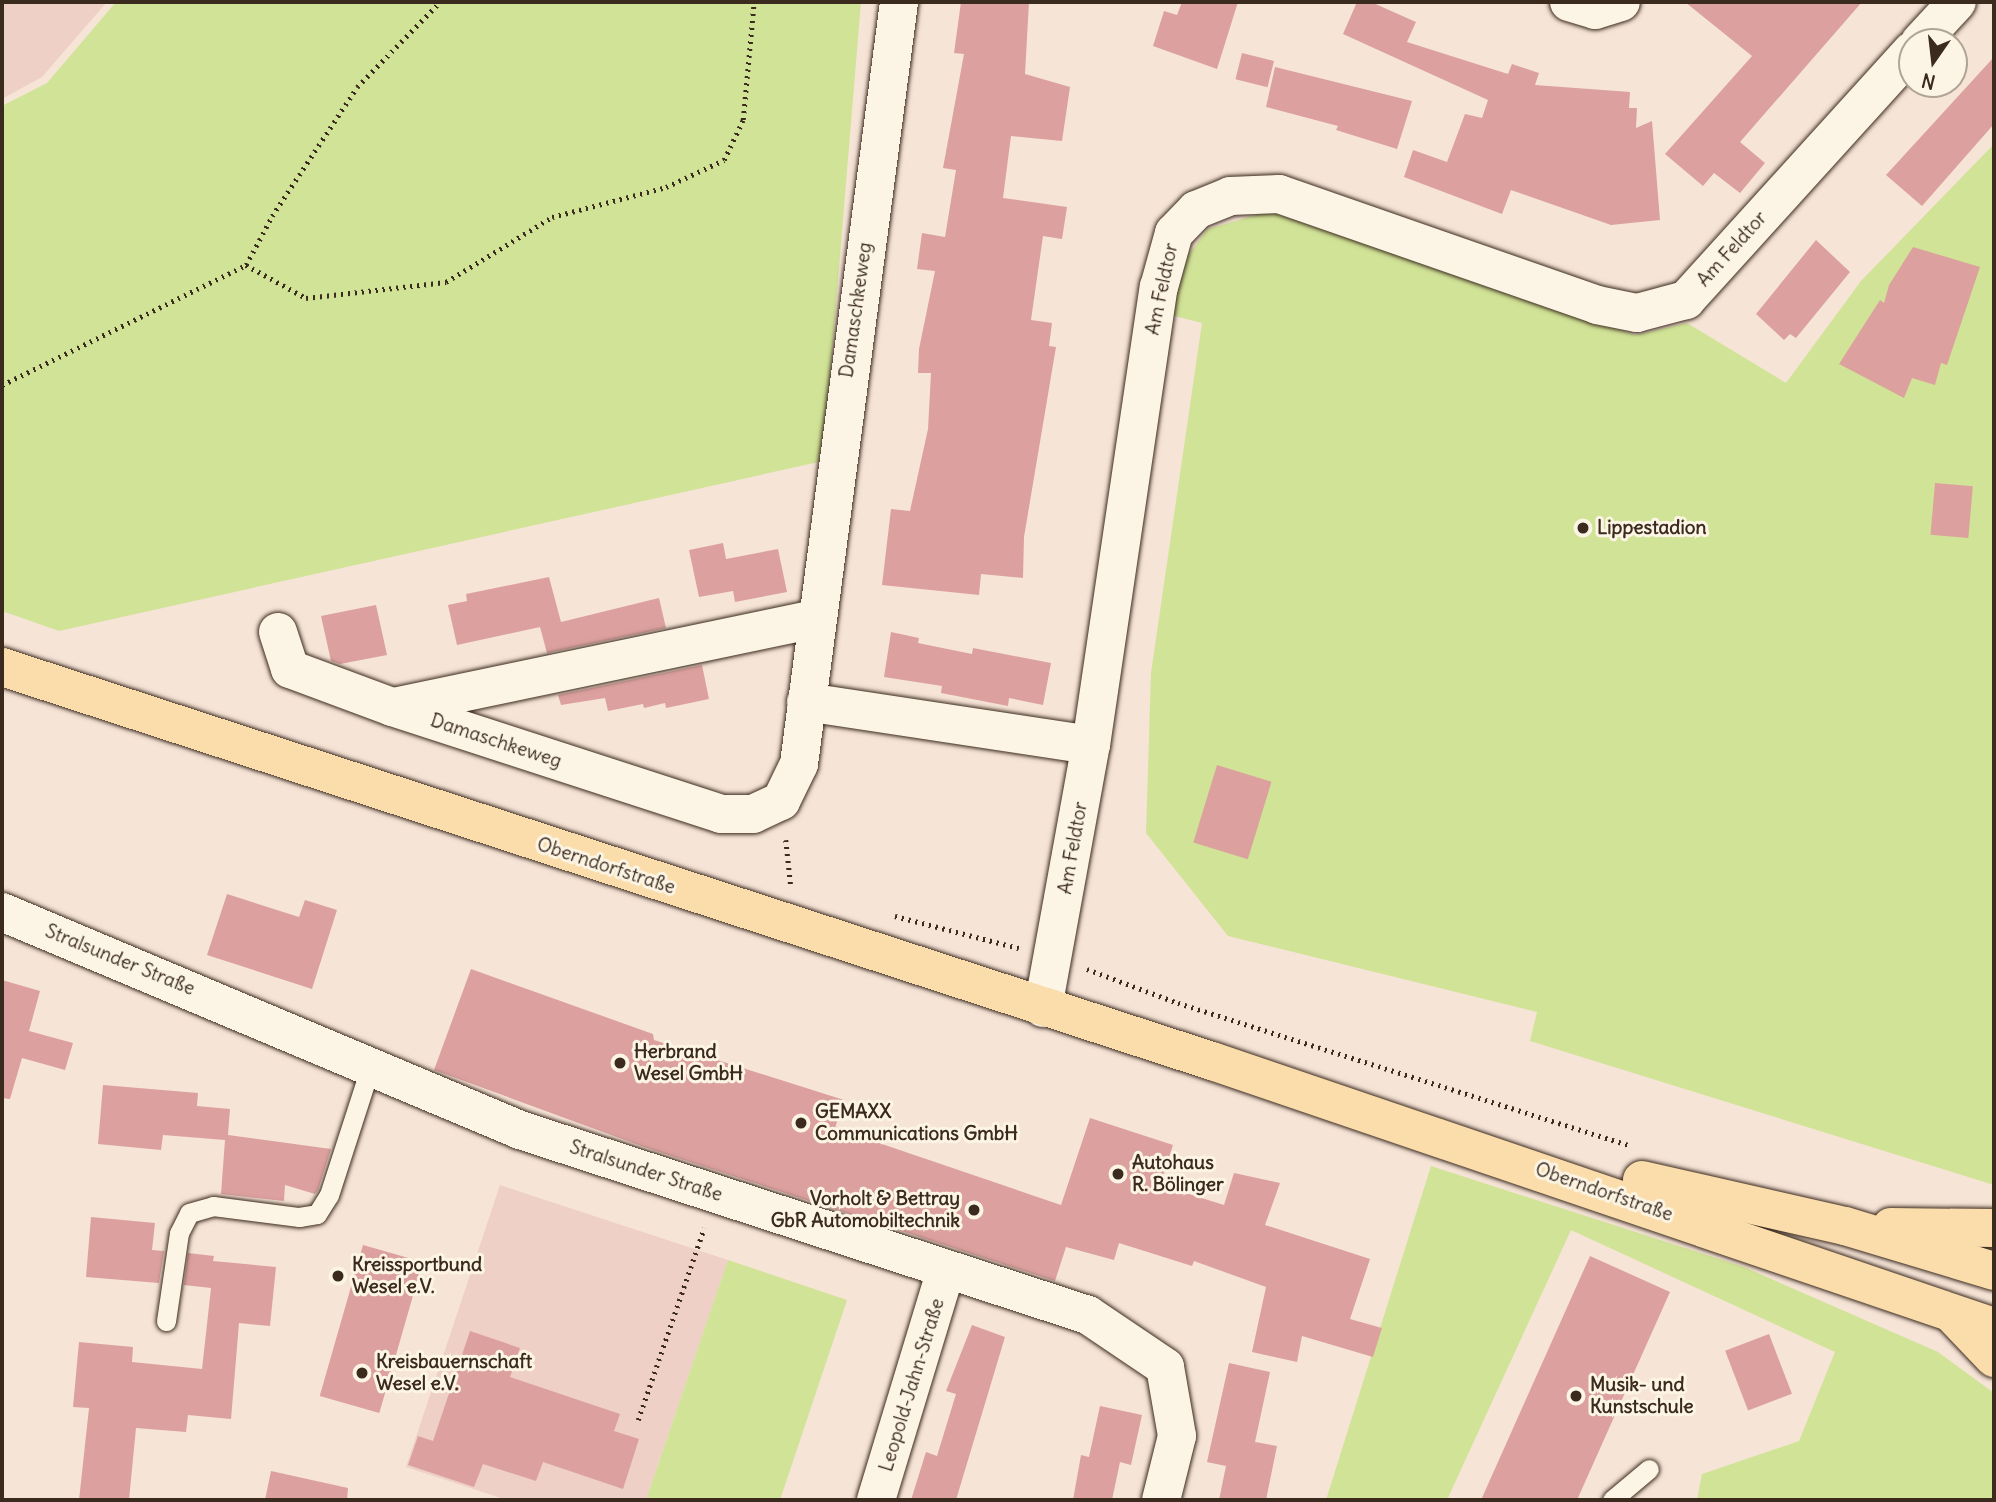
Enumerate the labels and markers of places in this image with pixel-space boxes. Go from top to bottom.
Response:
place label: Lippestadion [1597,517,1706,539]
marker: Lippestadion [1575,520,1591,536]
place label: Herbrand Wesel GmbH [634,1041,743,1085]
marker: Herbrand Wesel GmbH [612,1055,628,1071]
place label: GEMAXX Communications GmbH [815,1101,1018,1145]
marker: GEMAXX Communications GmbH [793,1115,809,1131]
place label: Autohaus R. Bölinger [1132,1152,1224,1196]
marker: Autohaus R. Bölinger [1110,1166,1126,1182]
place label: Vorholt & Bettray GbR Automobiltechnik [771,1188,960,1232]
marker: Vorholt & Bettray GbR Automobiltechnik [966,1202,982,1218]
place label: Kreissportbund Wesel e.V. [352,1254,482,1298]
marker: Kreissportbund Wesel e.V. [330,1268,346,1284]
place label: Kreisbauernschaft Wesel e.V. [376,1351,532,1395]
marker: Kreisbauernschaft Wesel e.V. [354,1365,370,1381]
place label: Musik- und Kunstschule [1590,1374,1693,1418]
marker: Musik- und Kunstschule [1568,1388,1584,1404]

